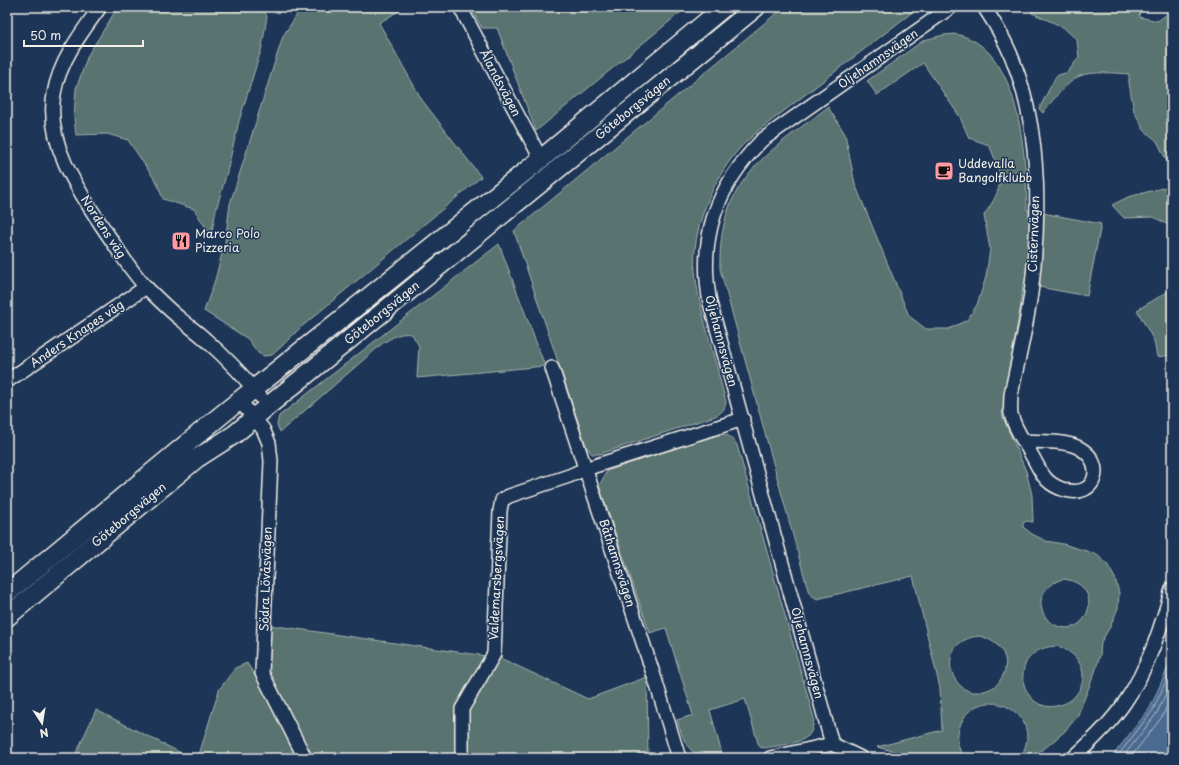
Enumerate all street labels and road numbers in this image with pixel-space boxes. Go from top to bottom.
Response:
street label: Oljehamnsvägen [834,24,921,93]
street label: Ålandsvägen [476,46,526,119]
street label: Göteborgsvägen [591,71,674,143]
street label: Nordens väg [77,191,131,262]
street label: Cisternvägen [1023,195,1043,273]
street label: Göteborgsvägen [340,276,423,348]
street label: Oljehamnsvägen [701,293,743,389]
street label: Anders Knapes väg [26,295,127,371]
street label: Göteborgsvägen [87,478,170,551]
street label: Valdemarsbergsvägen [484,515,508,641]
street label: Båthamnsvägen [595,516,641,609]
street label: Södra Lövåsvägen [254,526,276,632]
street label: Oljehamnsvägen [787,605,829,701]

